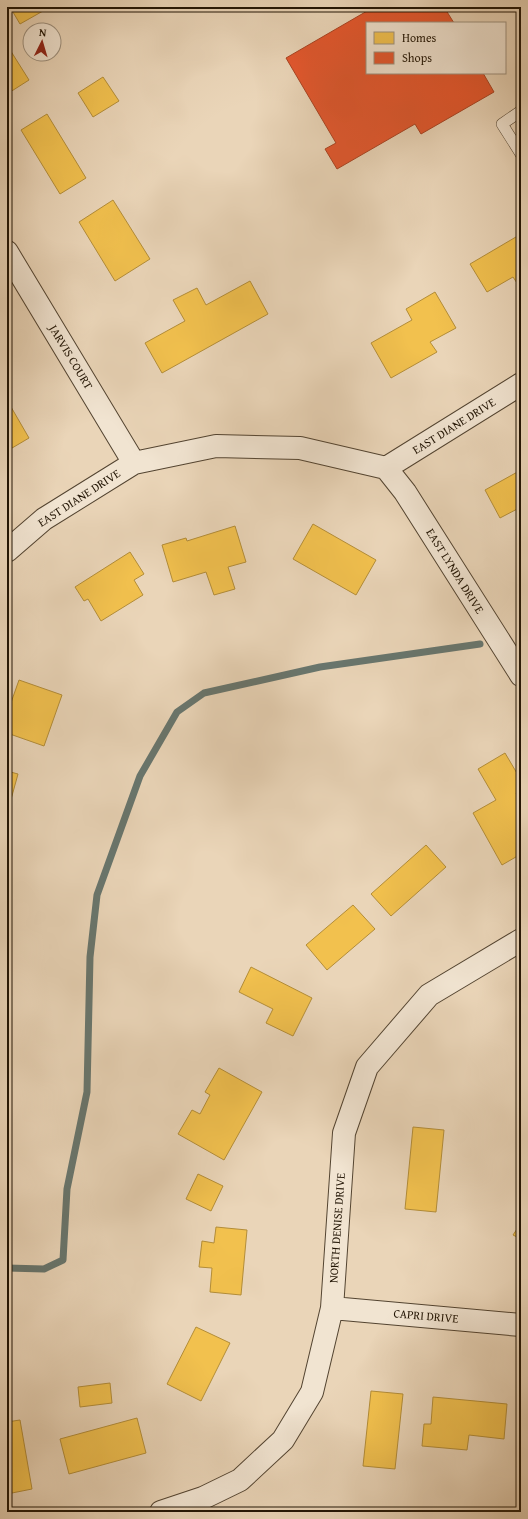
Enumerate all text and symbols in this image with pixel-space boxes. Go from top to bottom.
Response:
north arrow [22,22,62,62]
legend [366,22,506,74]
text: N [39,24,48,40]
text: Homes [402,29,437,46]
text: Shops [402,49,432,66]
street label: JARVIS COURT [44,320,98,392]
street label: EAST DIANE DRIVE [409,393,499,458]
street label: EAST DIANE DRIVE [34,465,123,531]
street label: EAST LYNDA DRIVE [422,525,488,617]
street label: NORTH DENISE DRIVE [324,1172,349,1284]
street label: CAPRI DRIVE [393,1304,459,1327]

